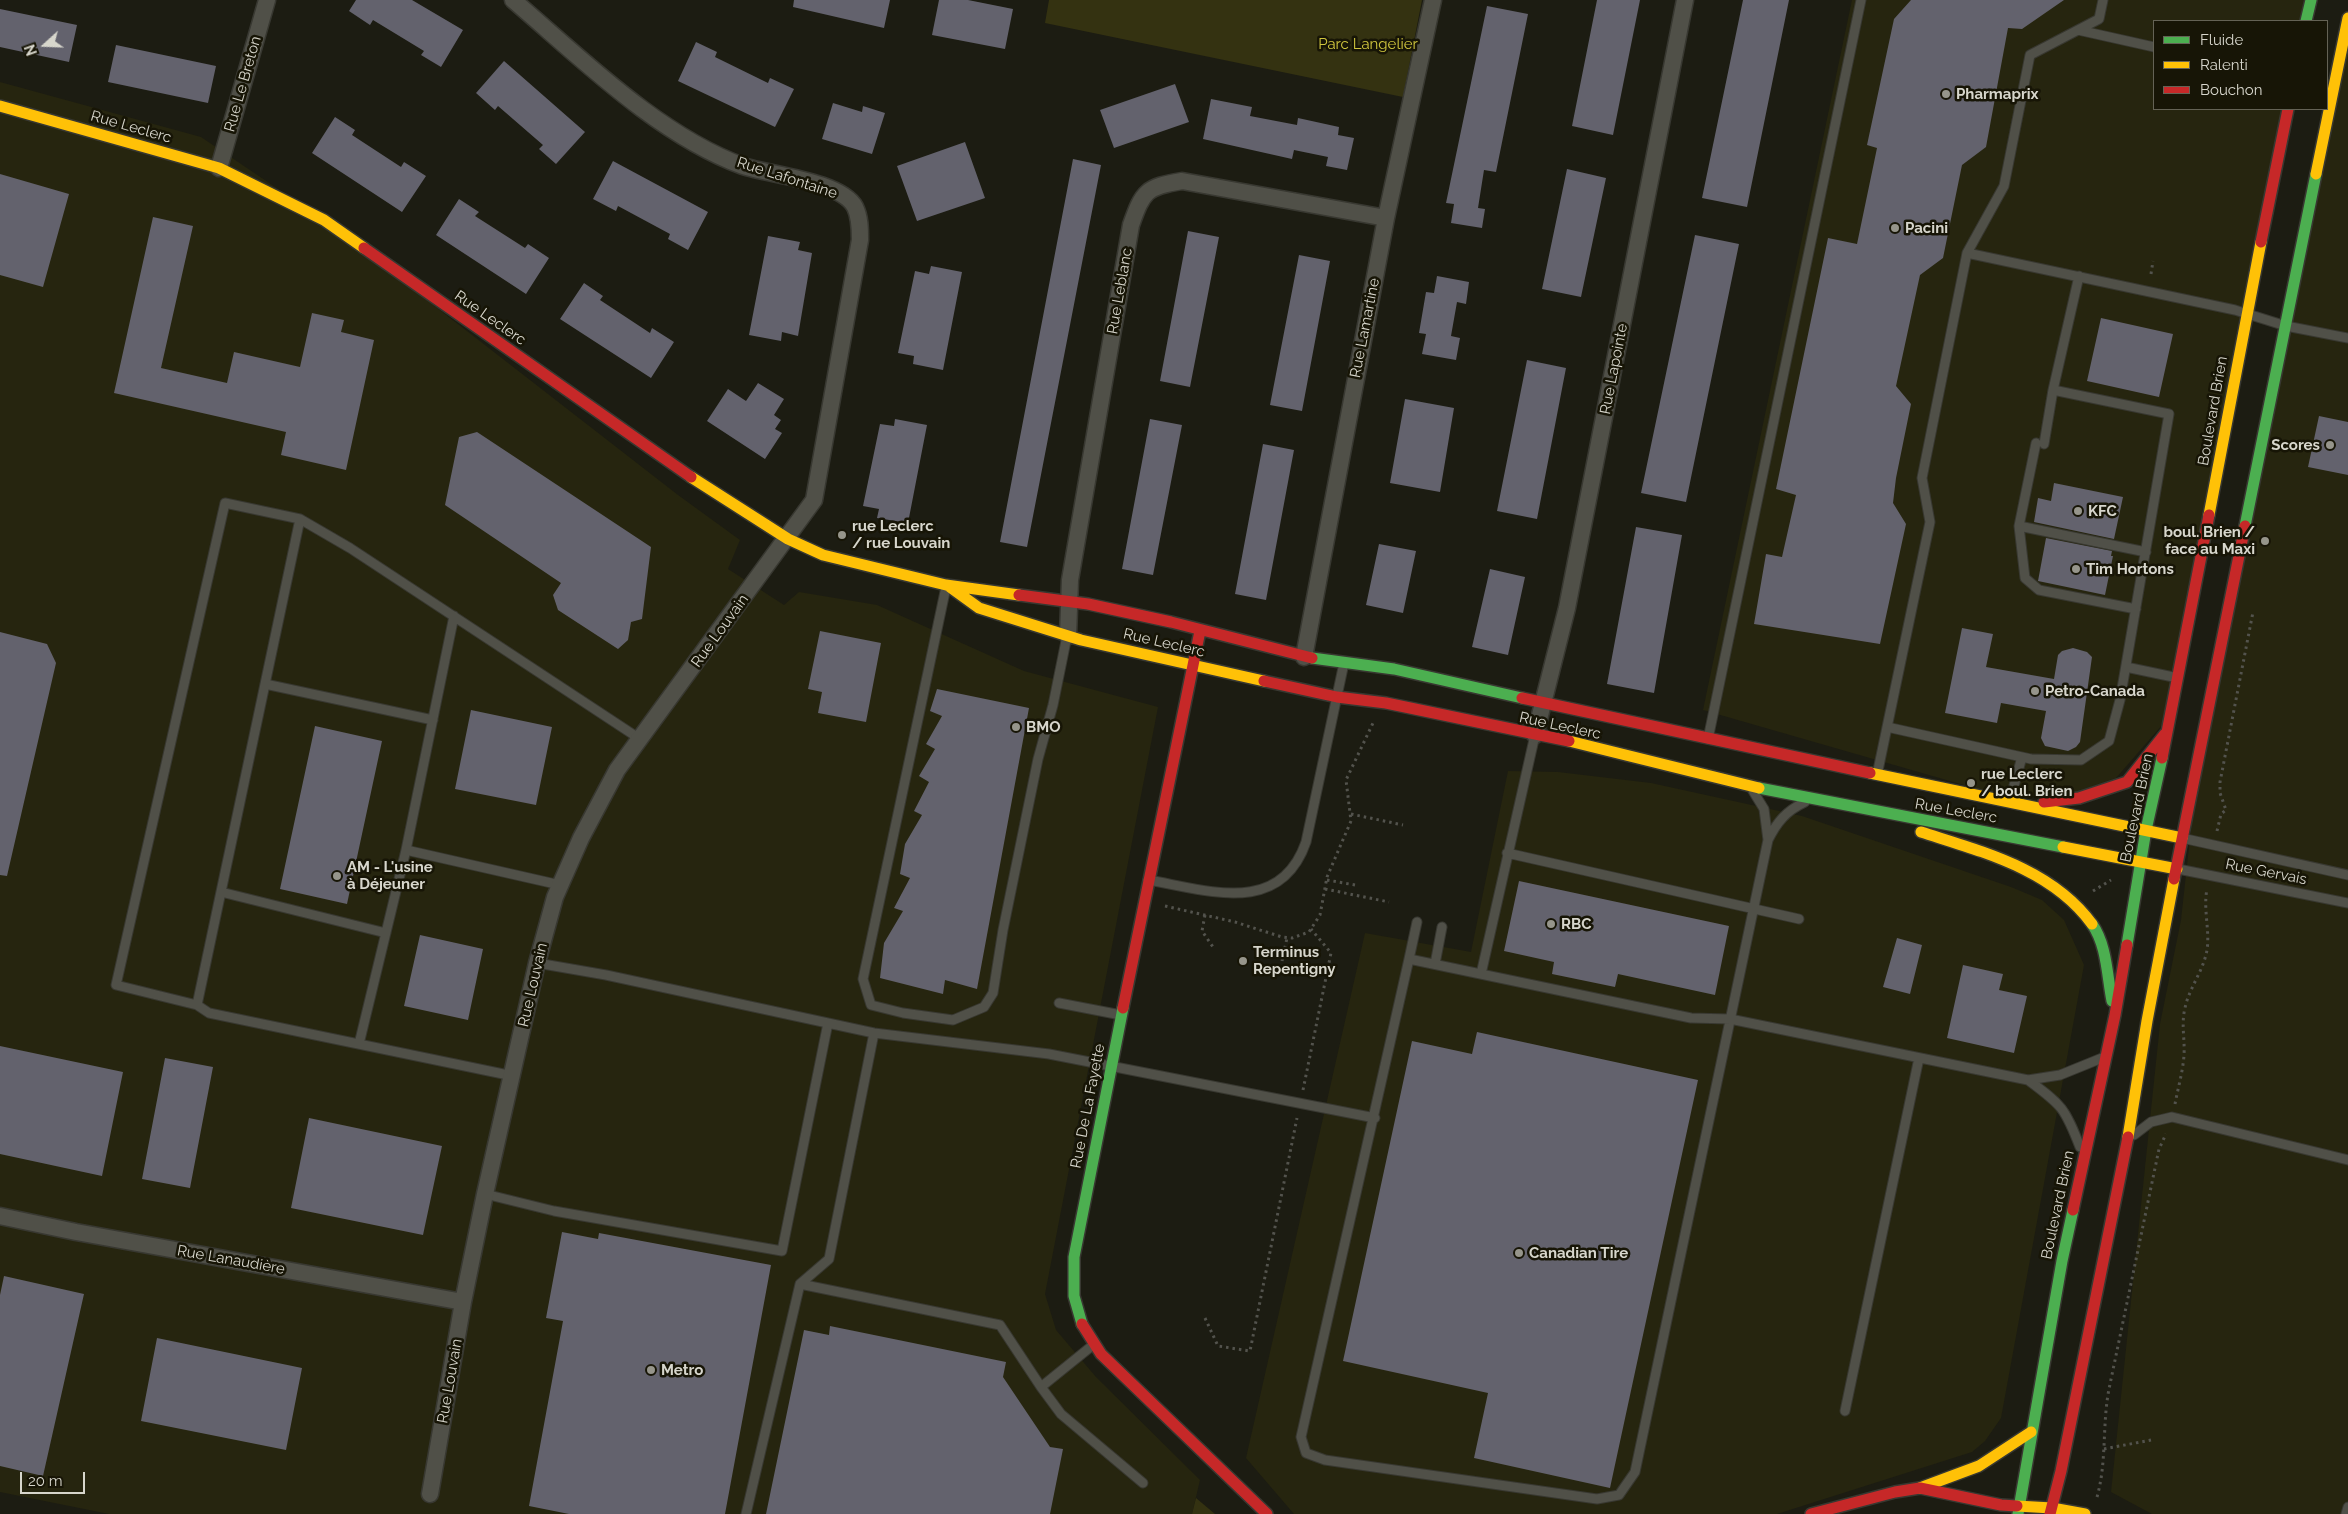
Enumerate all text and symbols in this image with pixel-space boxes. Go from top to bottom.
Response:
north arrow [20,20,70,70]
legend [2153,20,2328,110]
text: Fluide [2200,31,2243,49]
street label: Rue Le Breton [221,34,265,134]
park label: Parc Langelier [1318,35,1418,53]
text: N [22,42,40,58]
text: Ralenti [2200,56,2248,74]
text: Bouchon [2200,81,2262,99]
place label: Pharmaprix [1956,85,2038,103]
marker: Pharmaprix [1940,88,1952,100]
street label: Rue Leclerc [89,107,173,147]
street label: Rue Lafontaine [735,153,839,203]
place label: Pacini [1905,219,1948,237]
marker: Pacini [1889,222,1901,234]
street label: Rue Leblanc [1104,247,1136,335]
street label: Rue Lamartine [1347,277,1383,379]
street label: Rue Leclerc [451,287,529,349]
street label: Rue Lapointe [1596,322,1632,416]
street label: Boulevard Brien [2195,355,2231,467]
place label: Scores [2271,436,2320,454]
marker: Scores [2324,439,2336,451]
place label: KFC [2088,502,2117,520]
marker: KFC [2072,505,2084,517]
place label: rue Leclerc / rue Louvain [852,517,950,552]
place label: boul. Brien / face au Maxi [2163,523,2255,558]
marker: rue Leclerc / rue Louvain [836,529,848,541]
marker: boul. Brien / face au Maxi [2259,535,2271,547]
place label: Tim Hortons [2086,560,2174,578]
marker: Tim Hortons [2070,563,2082,575]
street label: Rue Louvain [688,591,752,671]
street label: Rue Leclerc [1122,625,1206,661]
place label: Petro-Canada [2045,682,2145,700]
marker: Petro-Canada [2029,685,2041,697]
street label: Rue Leclerc [1518,709,1602,743]
place label: BMO [1026,718,1061,736]
marker: BMO [1010,721,1022,733]
street label: Boulevard Brien [2117,752,2157,864]
place label: rue Leclerc / boul. Brien [1981,765,2073,800]
marker: rue Leclerc / boul. Brien [1965,777,1977,789]
street label: Rue Leclerc [1914,795,1998,827]
street label: Rue Gervais [2224,855,2308,889]
place label: AM - L'usine à Déjeuner [347,858,433,893]
marker: AM - L'usine à Déjeuner [331,870,343,882]
place label: RBC [1561,915,1591,933]
marker: RBC [1545,918,1557,930]
street label: Rue Louvain [515,941,551,1029]
place label: Terminus Repentigny [1253,943,1335,978]
marker: Terminus Repentigny [1237,955,1249,967]
street label: Rue De La Fayette [1067,1042,1109,1170]
street label: Boulevard Brien [2038,1149,2078,1261]
street label: Rue Lanaudière [176,1242,286,1278]
place label: Canadian Tire [1529,1244,1628,1262]
marker: Canadian Tire [1513,1247,1525,1259]
street label: Rue Louvain [434,1337,466,1425]
place label: Metro [661,1361,703,1379]
marker: Metro [645,1364,657,1376]
scale bar [22,1462,88,1494]
text: 20 m [28,1472,63,1490]

